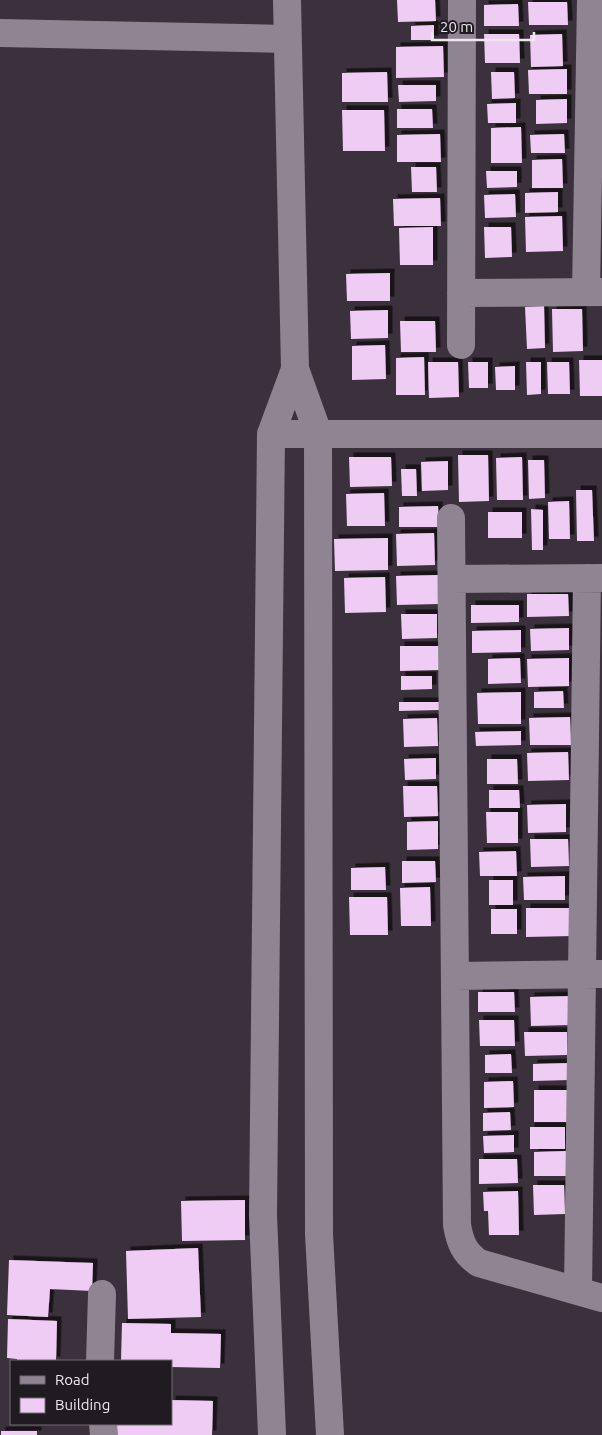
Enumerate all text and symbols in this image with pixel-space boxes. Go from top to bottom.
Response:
scale bar [432,10,534,42]
text: 20 m [440,18,473,35]
legend [10,1360,172,1425]
text: Road [55,1371,90,1388]
text: Building [55,1396,110,1413]

